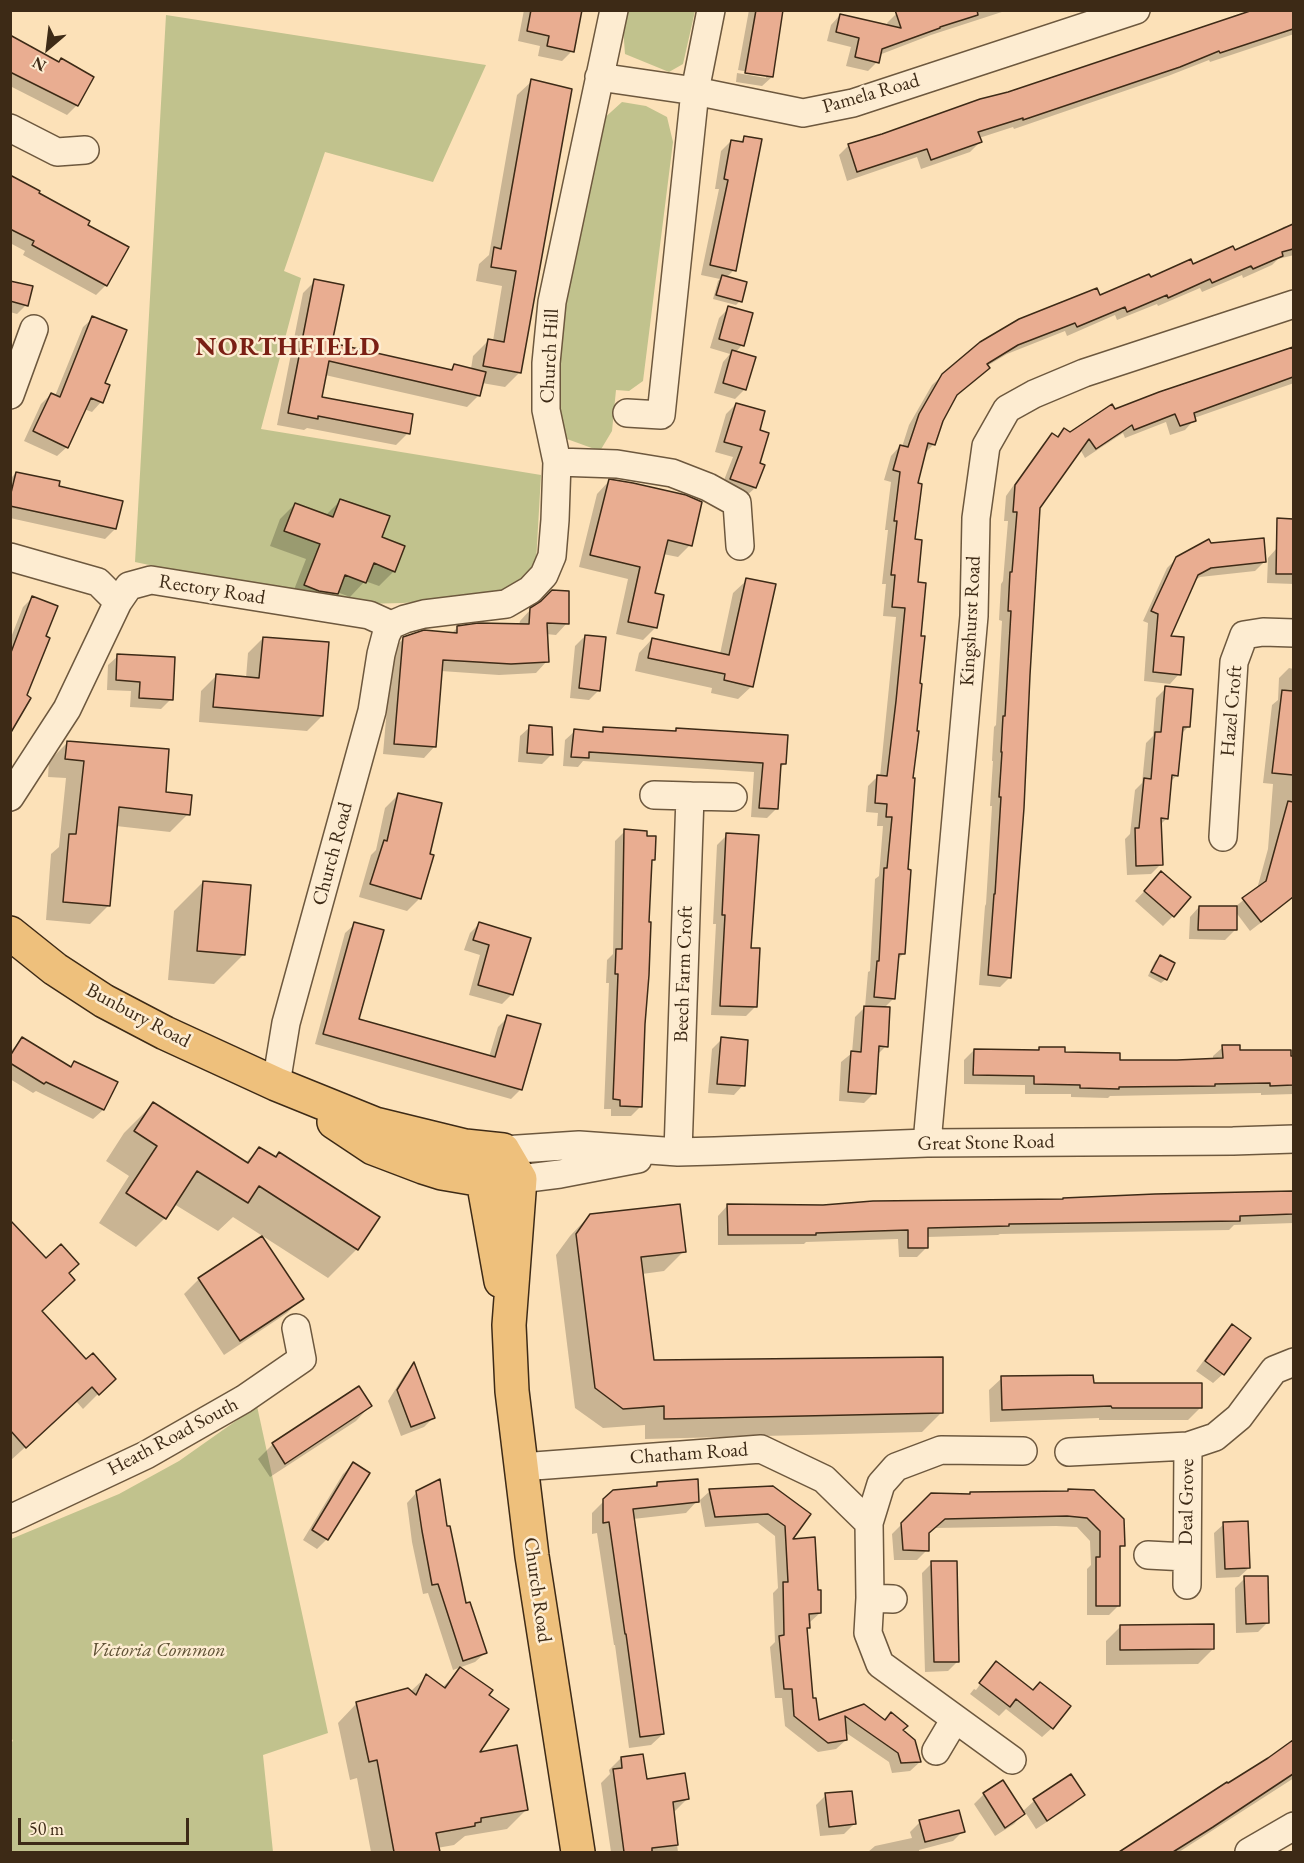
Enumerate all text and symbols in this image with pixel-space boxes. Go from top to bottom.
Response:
north arrow [18,18,78,78]
text: N [29,52,50,77]
street label: Pamela Road [820,69,922,119]
street label: Church Hill [536,308,564,404]
district label: NORTHFIELD [195,332,381,364]
street label: Kingshurst Road [956,555,986,687]
street label: Rectory Road [157,570,267,610]
street label: Hazel Croft [1216,664,1248,758]
street label: Church Road [308,800,358,908]
street label: Beech Farm Croft [670,905,698,1043]
street label: Bunbury Road [82,978,194,1054]
street label: Great Stone Road [917,1130,1055,1156]
street label: Heath Road South [103,1392,243,1482]
street label: Chatham Road [629,1438,749,1470]
street label: Deal Grove [1174,1459,1200,1545]
street label: Church Road [518,1536,556,1644]
park label: Victoria Common [90,1639,226,1663]
scale bar [21,1806,192,1844]
text: 50 m [29,1817,64,1840]

